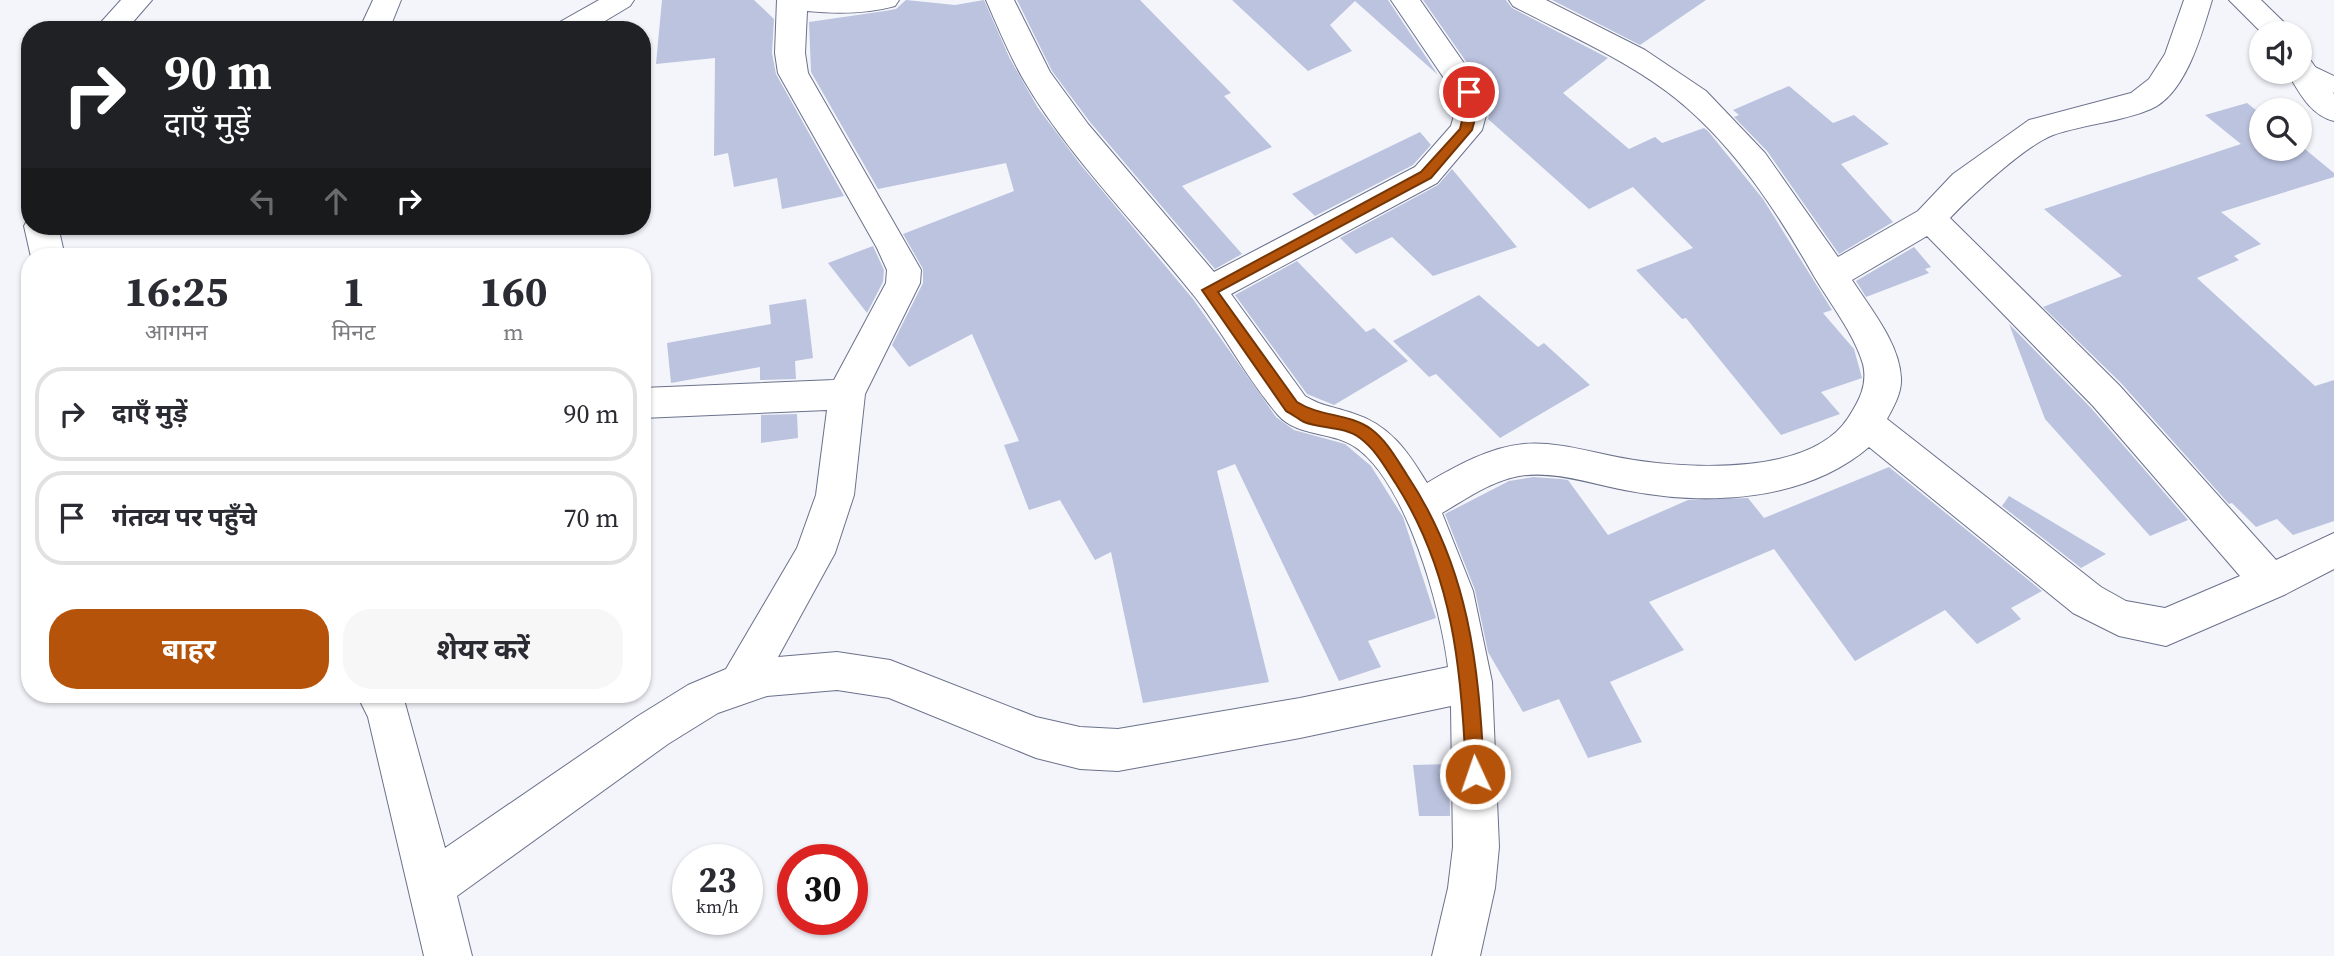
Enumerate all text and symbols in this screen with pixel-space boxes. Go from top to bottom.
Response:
map controls [2249,21,2312,161]
button: sound [2249,21,2312,84]
text: 90 m [164,38,272,105]
icon: right [49,49,140,140]
pin [1439,62,1499,122]
icon: arrive [1450,73,1488,111]
button: search [2249,98,2312,161]
text: दाएँ मुड़ें [164,102,251,146]
icon: left [244,182,282,220]
icon: ahead [317,182,355,220]
icon: right [390,182,428,220]
text: 16:25 [124,262,228,320]
text: 1 [342,262,365,320]
text: 160 [479,262,547,320]
text: आगमन [145,316,208,348]
text: मिनट [332,316,376,348]
text: m [503,316,524,348]
icon: right [53,395,91,433]
text: दाएँ मुड़ें [112,395,187,431]
text: 90 m [564,396,619,432]
icon: arrive [53,499,91,537]
text: गंतव्य पर पहुँचे [112,499,257,535]
text: 70 m [564,500,619,536]
button: बाहर [49,609,329,689]
button: शेयर करें [343,609,623,689]
position arrow [1438,737,1512,811]
speed limit sign: 30 [777,844,868,935]
text: 23 [699,856,736,904]
text: km/h [696,894,739,919]

